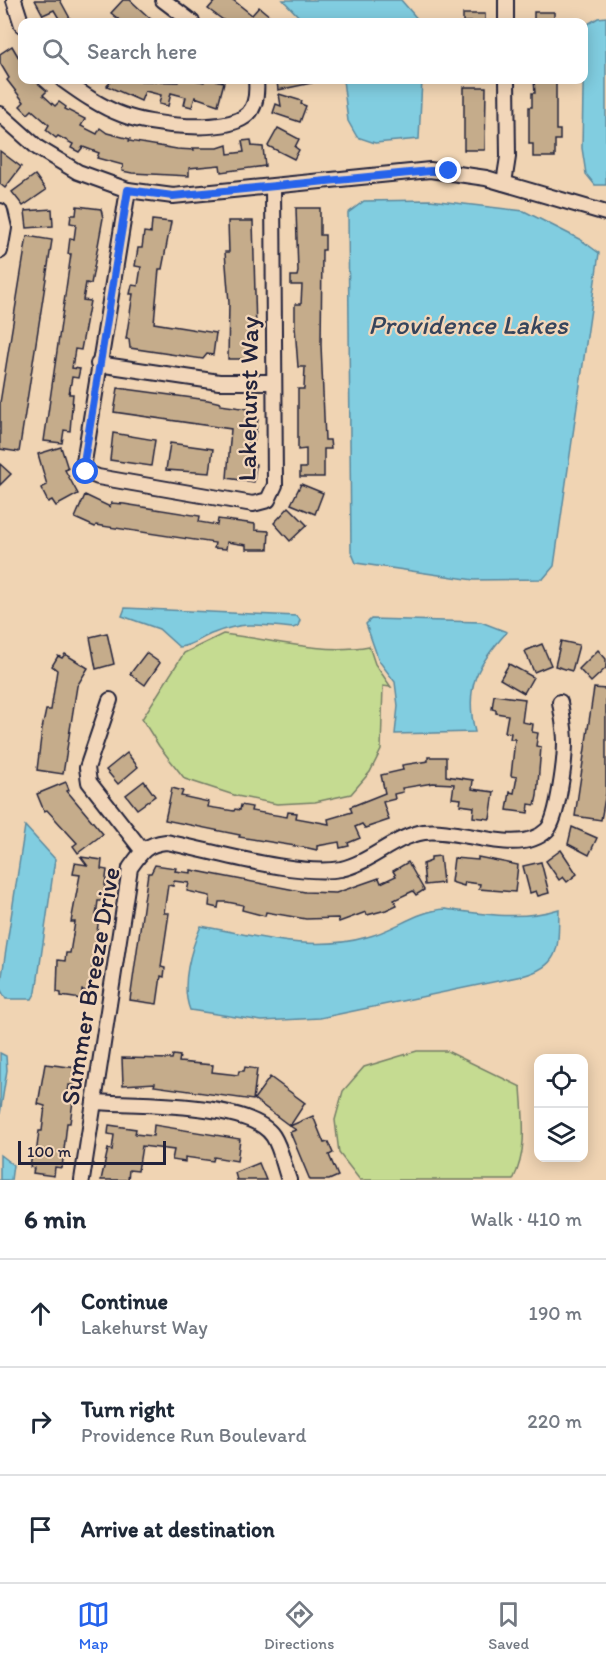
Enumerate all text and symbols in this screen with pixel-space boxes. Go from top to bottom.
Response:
search box [18,18,588,84]
icon: search [39,35,72,68]
text: Search here [87,38,197,65]
route end [435,157,461,183]
water label: Providence Lakes [368,308,569,341]
street label: Lakehurst Way [231,316,265,482]
route start [72,458,98,484]
street label: Summer Breeze Drive [53,865,127,1107]
map controls [534,1054,588,1162]
button: locate [534,1054,588,1108]
button: layers [534,1108,588,1162]
scale bar [18,1138,166,1166]
text: 100 m [27,1142,71,1161]
text: 6 min [24,1203,86,1235]
text: Walk · 410 m [471,1207,582,1231]
text: Continue [81,1288,168,1315]
icon: ahead [24,1297,57,1330]
text: 190 m [529,1301,582,1325]
text: Lakehurst Way [81,1315,208,1339]
text: Turn right [81,1396,175,1423]
icon: right [24,1405,57,1438]
text: 220 m [527,1409,582,1433]
text: Providence Run Boulevard [81,1423,306,1447]
icon: arrive [24,1513,57,1546]
text: Arrive at destination [81,1516,275,1543]
tab: Map [77,1598,110,1653]
tab: Directions [264,1598,334,1653]
tab: Saved [488,1598,529,1653]

